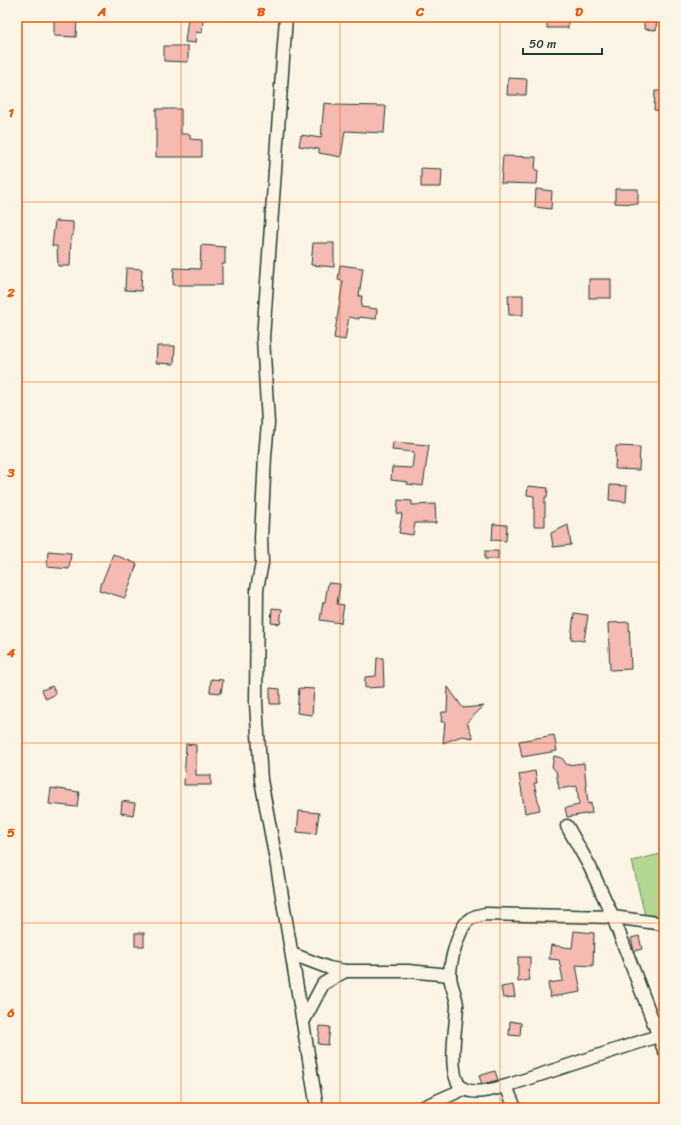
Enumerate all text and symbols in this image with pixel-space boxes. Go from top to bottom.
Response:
text: A [97,0,106,23]
text: B [257,0,266,23]
text: C [415,0,425,23]
text: D [575,0,583,23]
scale bar [523,30,602,56]
text: 50 m [529,33,556,55]
text: 1 [8,101,14,124]
text: 2 [6,281,15,304]
text: 3 [6,461,15,484]
text: 4 [6,641,16,664]
text: 5 [7,821,15,844]
text: 6 [6,1001,15,1024]

